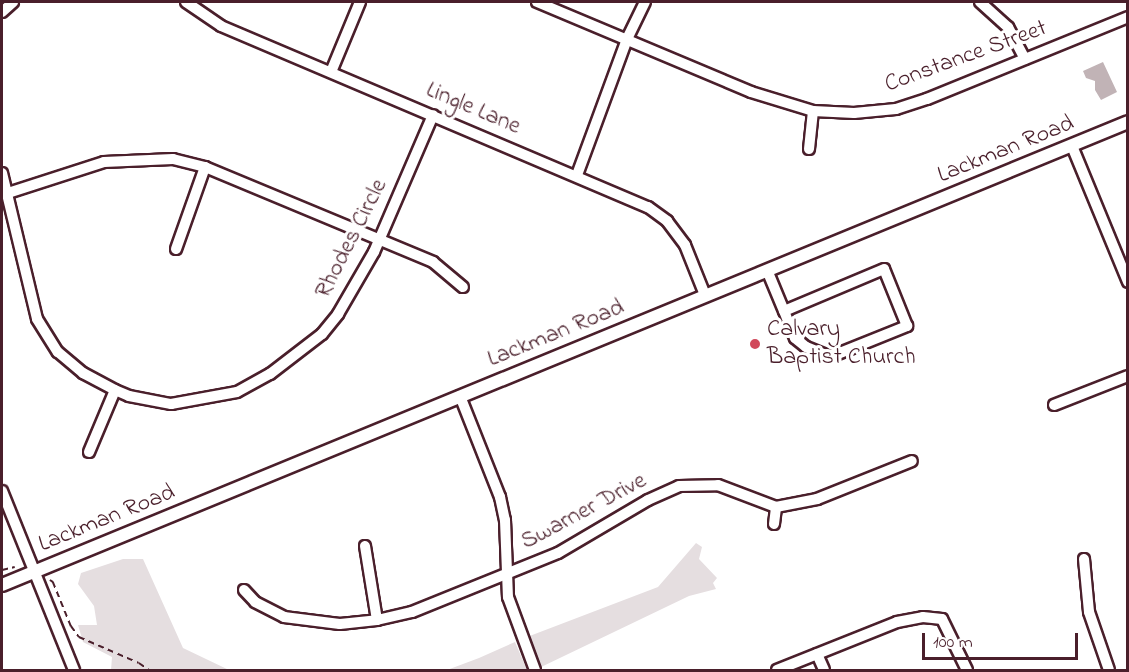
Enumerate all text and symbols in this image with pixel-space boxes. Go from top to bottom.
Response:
street label: Constance Street [881,14,1051,100]
street label: Lingle Lane [421,76,525,142]
street label: Lackman Road [934,110,1078,190]
street label: Rhodes Circle [310,175,394,303]
street label: Lackman Road [484,294,628,374]
place label: Calvary Baptist Church [767,316,916,372]
marker: Calvary Baptist Church [748,337,762,351]
street label: Swarner Drive [516,467,652,557]
street label: Lackman Road [35,479,179,559]
scale bar [925,621,1081,659]
text: 100 m [933,630,973,656]

